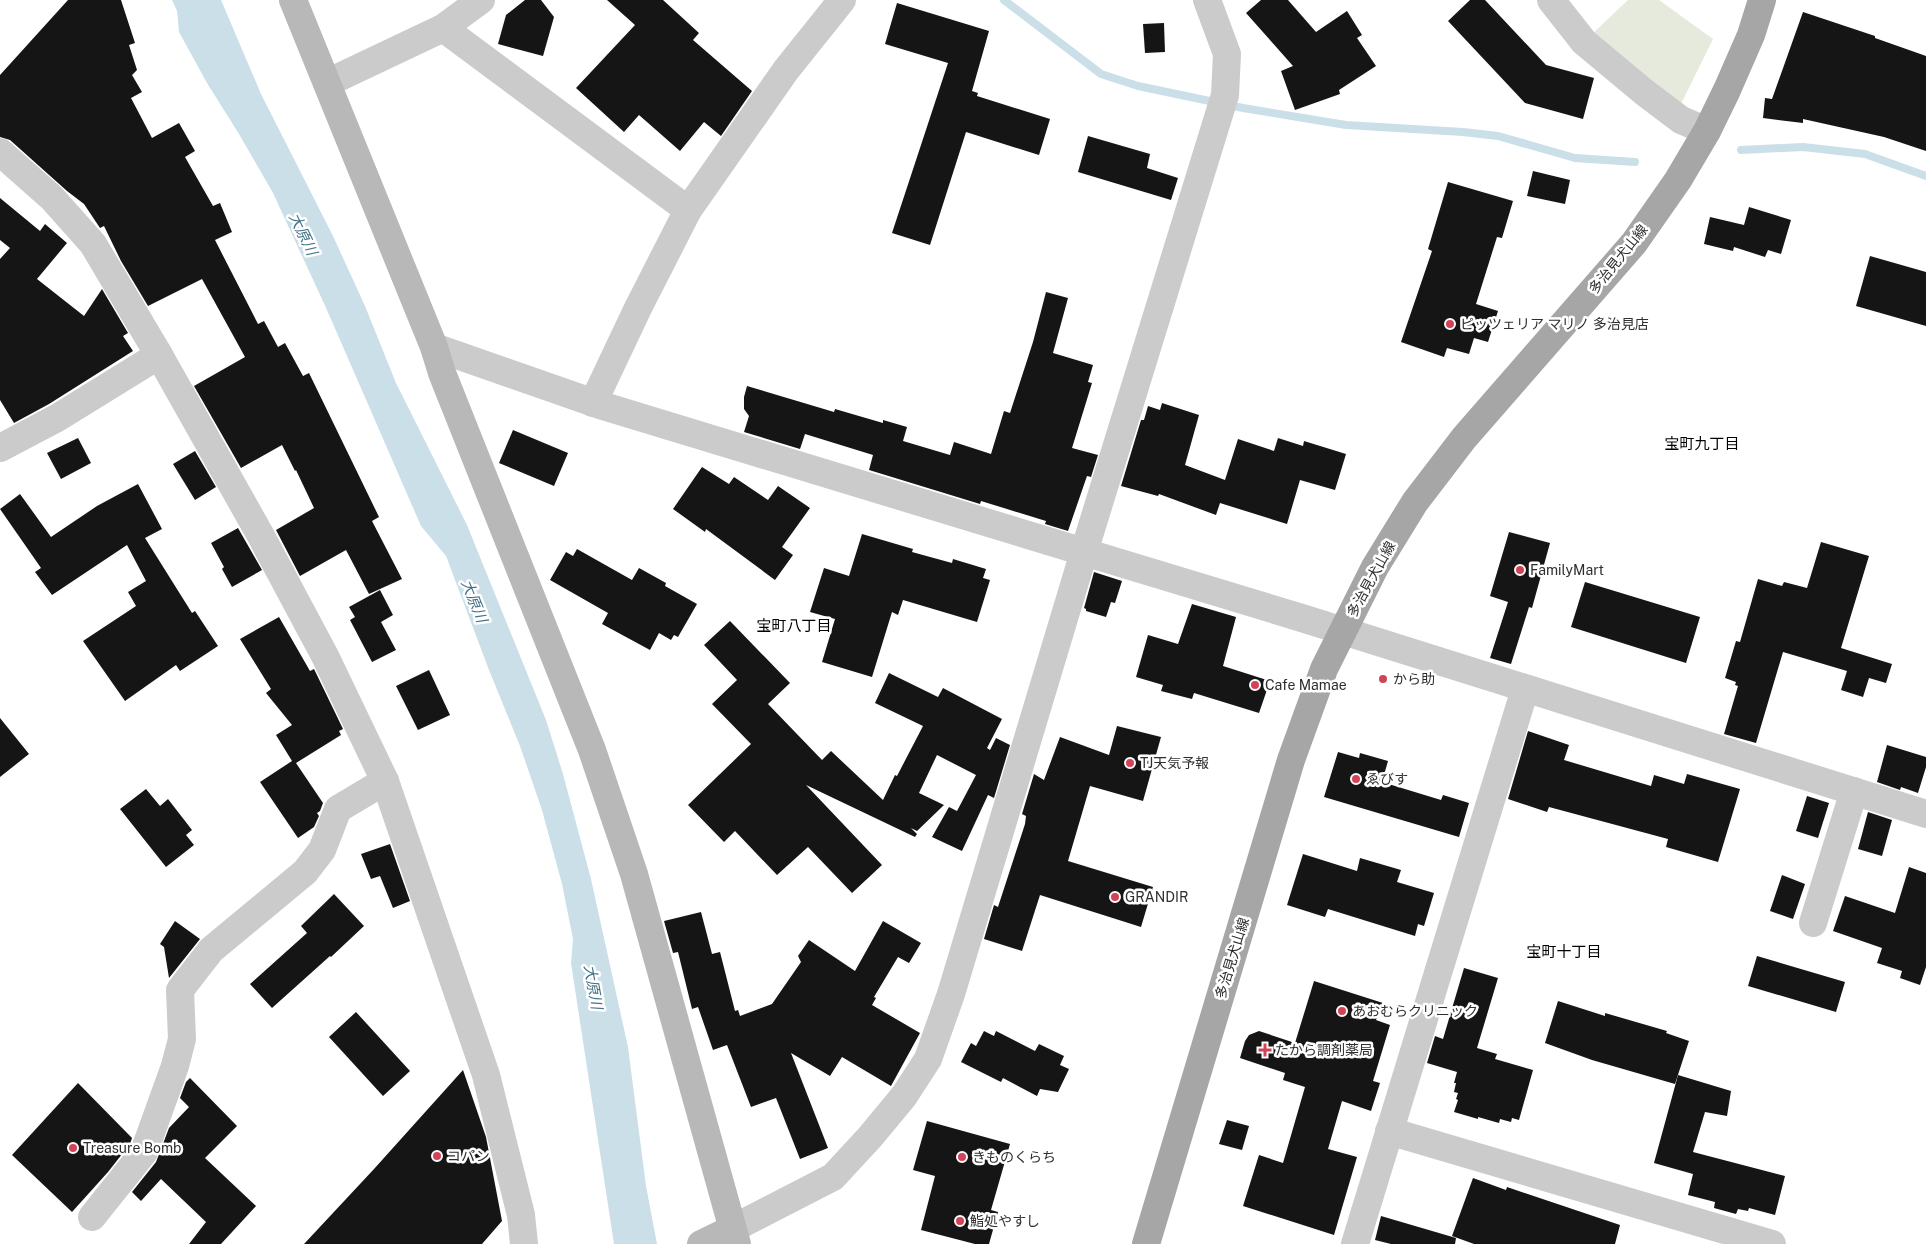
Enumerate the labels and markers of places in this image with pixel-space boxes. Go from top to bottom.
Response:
place label: ピッツェリア マリノ 多治見店 [1460,316,1649,332]
marker: ピッツェリア マリノ 多治見店 [1444,318,1456,330]
place label: FamilyMart [1530,562,1604,578]
marker: FamilyMart [1514,564,1526,576]
place label: から助 [1393,671,1435,687]
marker: から助 [1377,673,1389,685]
place label: Cafe Mamae [1265,677,1347,693]
marker: Cafe Mamae [1249,679,1261,691]
place label: TJ天気予報 [1140,755,1209,771]
marker: TJ天気予報 [1124,757,1136,769]
place label: ゑびす [1366,771,1408,787]
marker: ゑびす [1350,773,1362,785]
place label: GRANDIR [1125,889,1188,905]
marker: GRANDIR [1109,891,1121,903]
place label: あおむらクリニック [1352,1003,1478,1019]
marker: あおむらクリニック [1336,1005,1348,1017]
place label: たから調剤薬局 [1275,1042,1373,1058]
marker: たから調剤薬局 [1259,1044,1271,1056]
place label: Treasure Bomb [83,1140,181,1156]
marker: Treasure Bomb [67,1142,79,1154]
place label: コパン [447,1148,490,1164]
place label: きものくらち [972,1149,1056,1165]
marker: コパン [431,1150,443,1162]
marker: きものくらち [956,1151,968,1163]
place label: 鮨処やすし [970,1213,1040,1229]
marker: 鮨処やすし [954,1215,966,1227]

